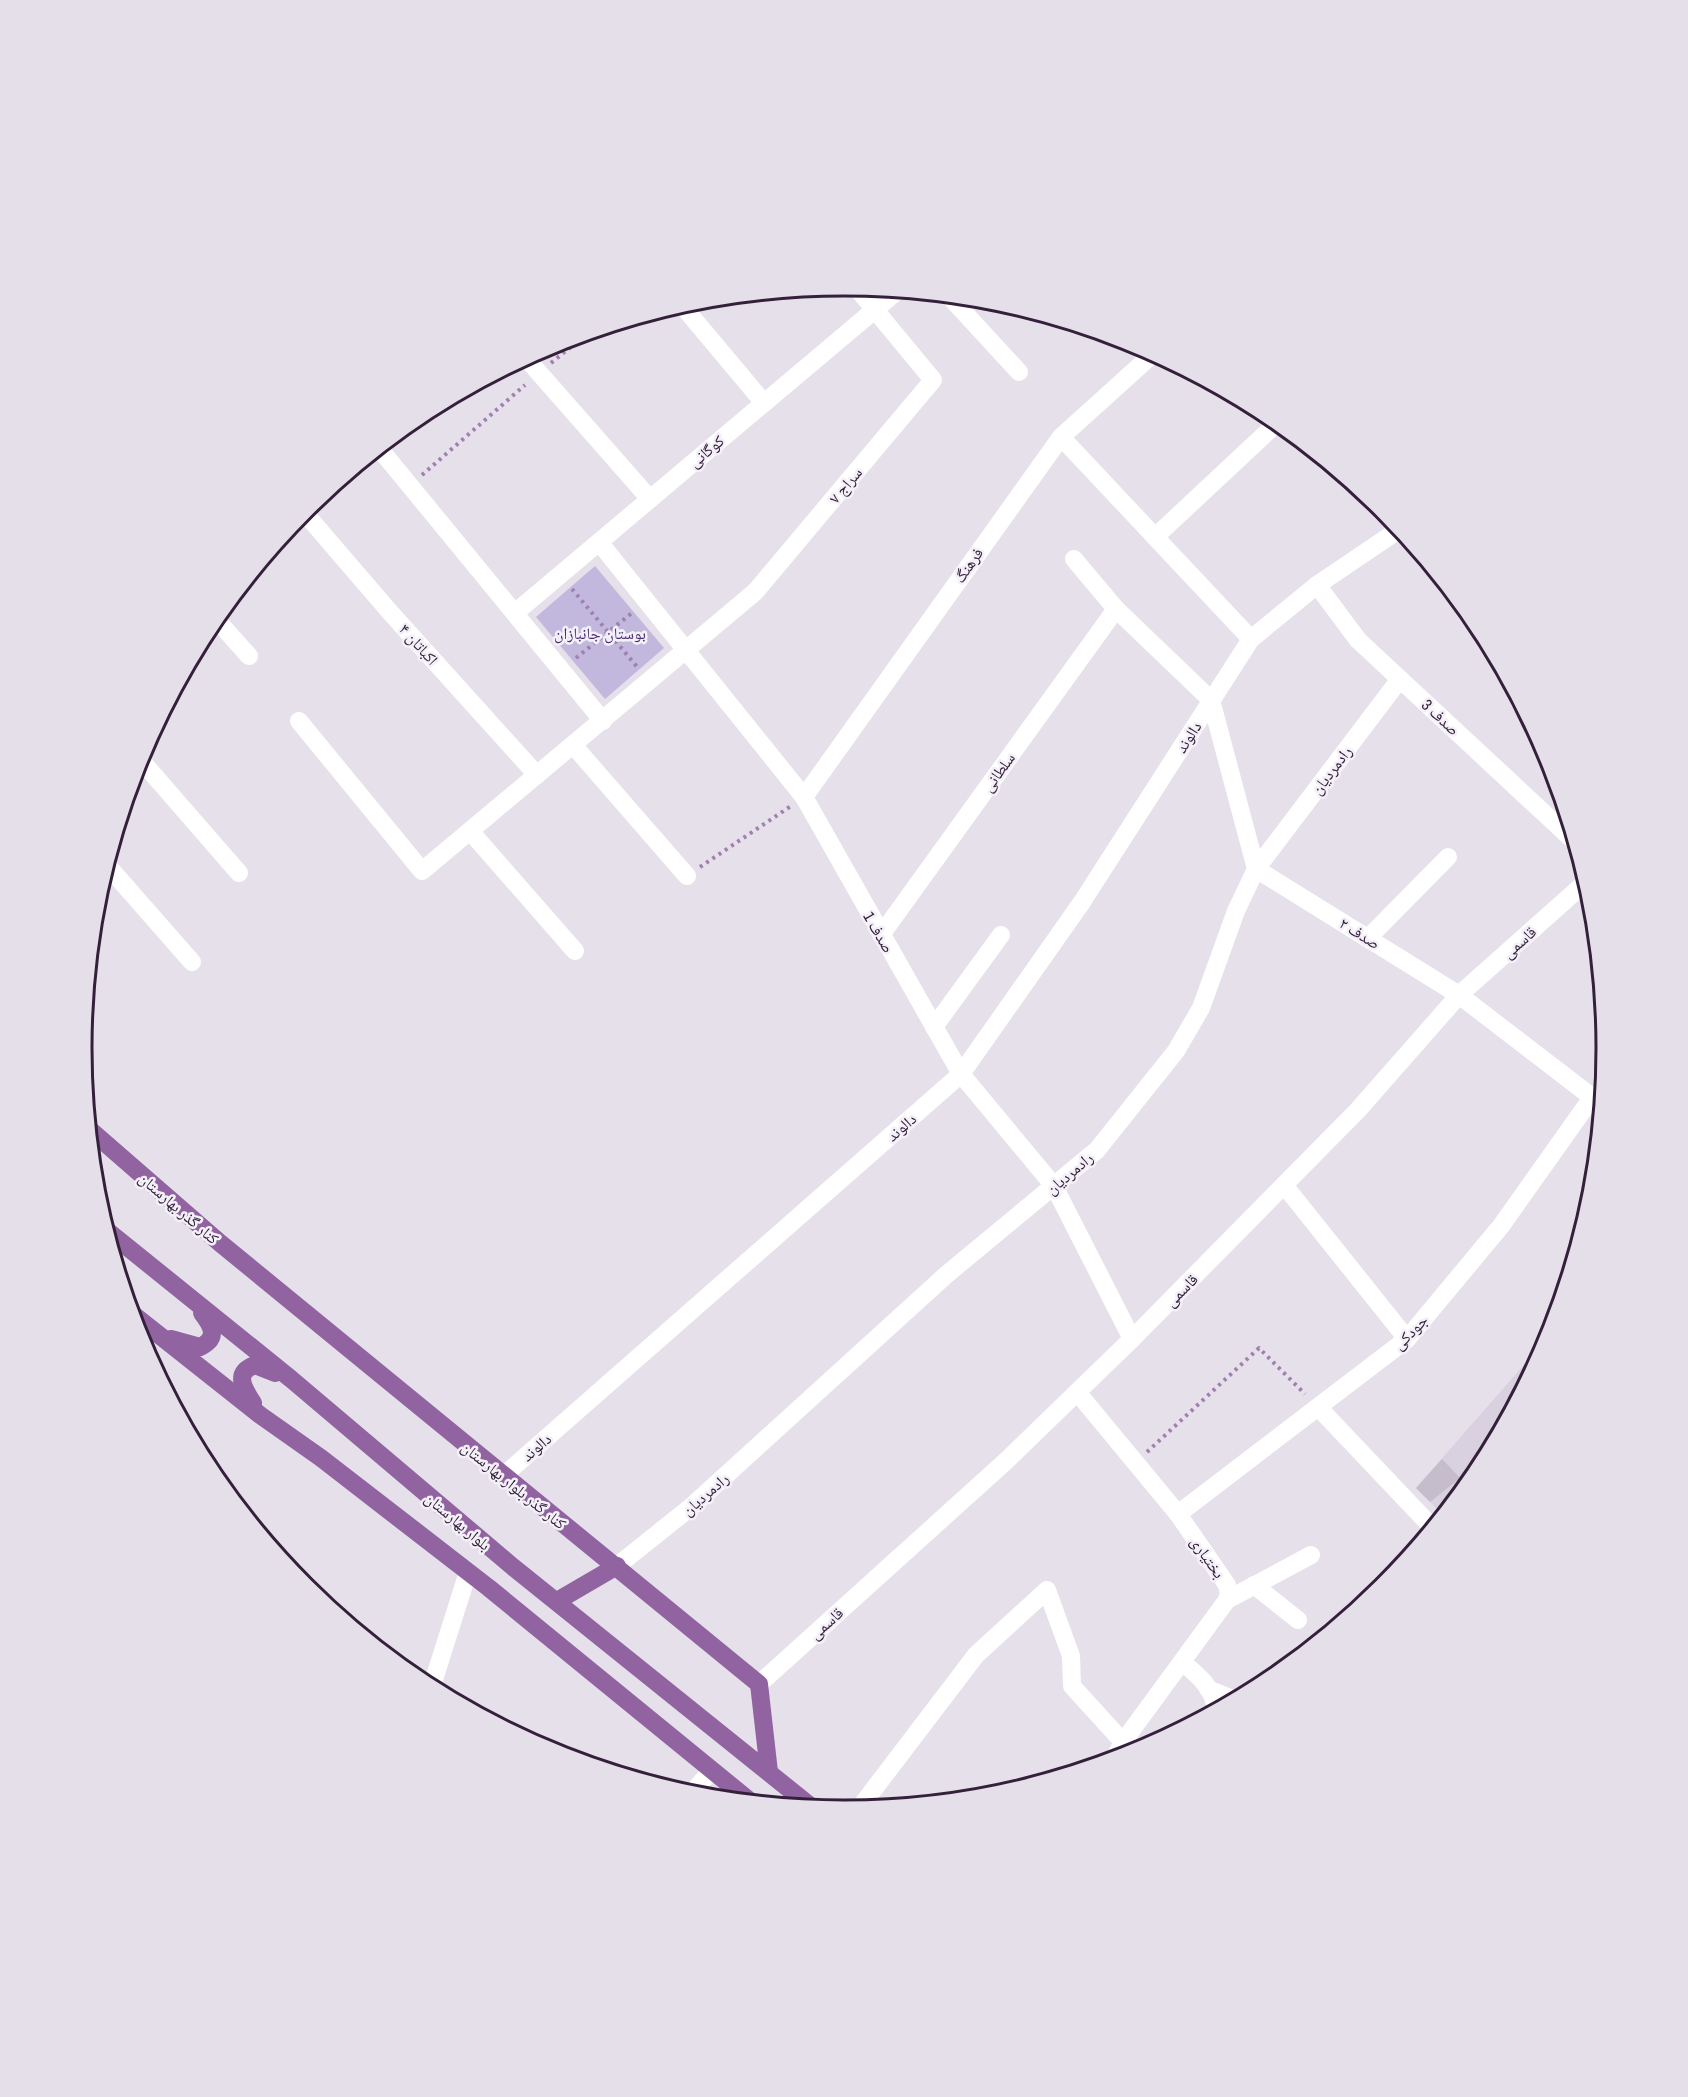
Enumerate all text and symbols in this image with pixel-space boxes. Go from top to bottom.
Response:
street label: کوگانی [684,429,729,472]
street label: سراج ۷ [823,462,867,508]
street label: فرهنگ [948,543,988,587]
street label: اکباتان ۴ [394,618,444,670]
park label: بوستان جانبازان [554,622,646,644]
street label: صدف 3 [1417,694,1465,740]
street label: دالوند [1170,717,1206,757]
street label: رادمردیان [1305,741,1357,799]
street label: سلطانی [976,748,1020,796]
street label: صدف 1 [858,907,900,957]
street label: صدف ۲ [1335,912,1385,954]
street label: قاسمی [1497,921,1541,963]
street label: دالوند [881,1108,921,1146]
street label: رادمردیان [1041,1147,1097,1199]
street label: کنار گذر بهارستان [134,1167,224,1249]
street label: قاسمی [1159,1268,1203,1312]
street label: جودکی [1387,1309,1433,1355]
street label: دالوند [516,1428,556,1466]
street label: کنار گذر بلوار بهارستان [458,1437,570,1533]
street label: رادمردیان [677,1467,733,1521]
street label: بلوار بهارستان [421,1488,495,1554]
street label: بختیاری [1186,1532,1230,1582]
street label: قاسمی [804,1602,848,1644]

